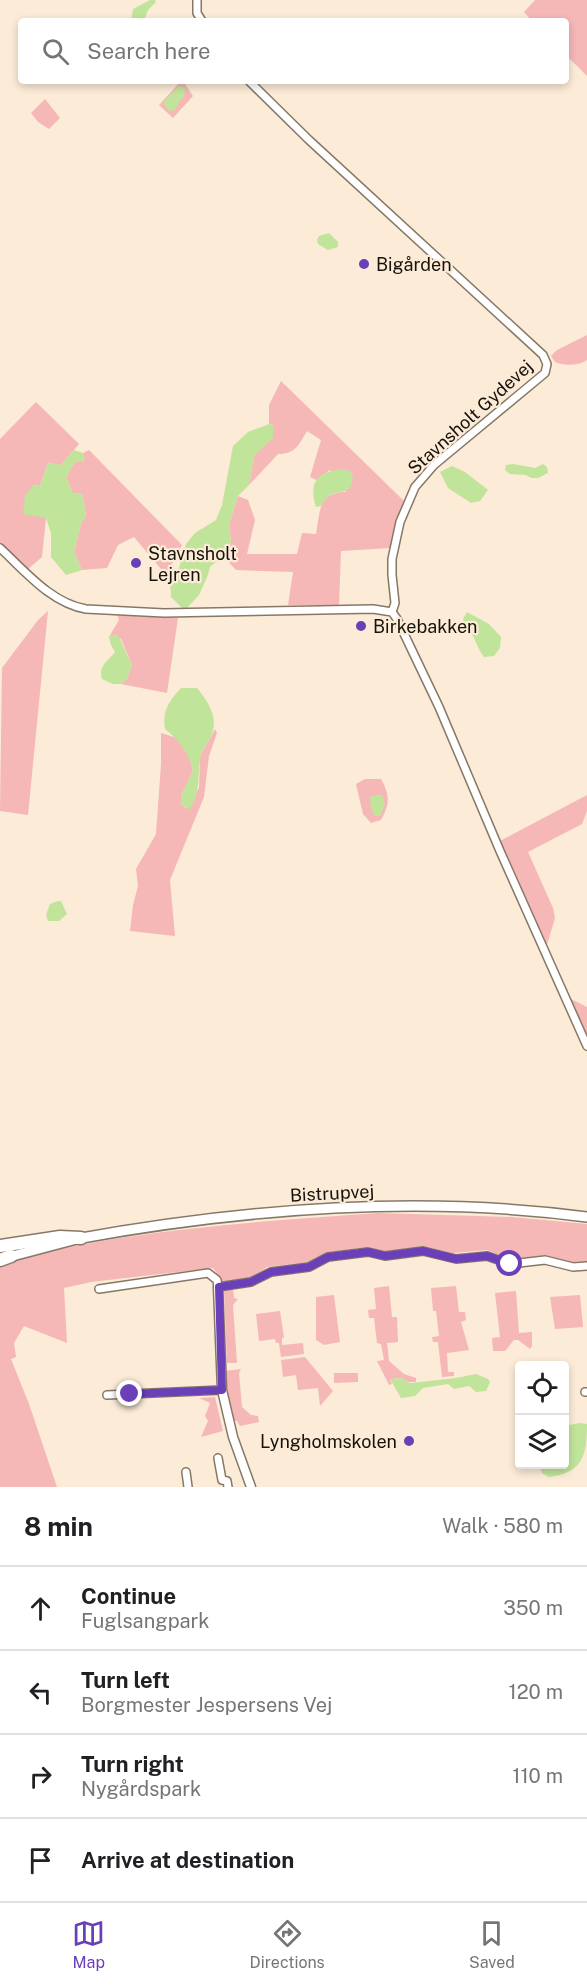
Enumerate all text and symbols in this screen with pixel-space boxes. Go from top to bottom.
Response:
search box [18,18,569,84]
icon: search [39,35,72,68]
text: Search here [87,38,211,64]
place label: Bigården [376,254,452,275]
marker: Bigården [357,257,371,271]
street label: Stavnsholt Gydevej [403,355,537,479]
place label: Stavnsholt Lejren [148,543,237,585]
marker: Stavnsholt Lejren [129,556,143,570]
place label: Birkebakken [373,616,478,637]
marker: Birkebakken [354,619,368,633]
street label: Bistrupvej [289,1180,375,1206]
route start [496,1250,522,1276]
map controls [515,1361,569,1469]
button: locate [515,1361,569,1415]
route end [116,1380,142,1406]
button: layers [515,1415,569,1469]
place label: Lyngholmskolen [260,1431,397,1452]
marker: Lyngholmskolen [402,1434,416,1448]
text: 8 min [24,1511,93,1542]
text: Walk · 580 m [442,1514,563,1538]
text: Continue [81,1583,176,1609]
icon: ahead [24,1592,57,1625]
text: 350 m [503,1596,563,1620]
text: Fuglsangpark [81,1609,210,1633]
text: Turn left [81,1667,170,1693]
icon: left [24,1676,57,1709]
text: 120 m [509,1680,563,1704]
text: Borgmester Jespersens Vej [81,1693,332,1717]
text: Turn right [81,1751,184,1777]
icon: right [24,1760,57,1793]
text: 110 m [512,1764,563,1788]
text: Nygårdspark [81,1777,201,1801]
icon: arrive [24,1844,57,1877]
text: Arrive at destination [81,1847,294,1873]
tab: Map [72,1917,105,1972]
tab: Directions [250,1917,325,1972]
tab: Saved [469,1917,515,1972]

